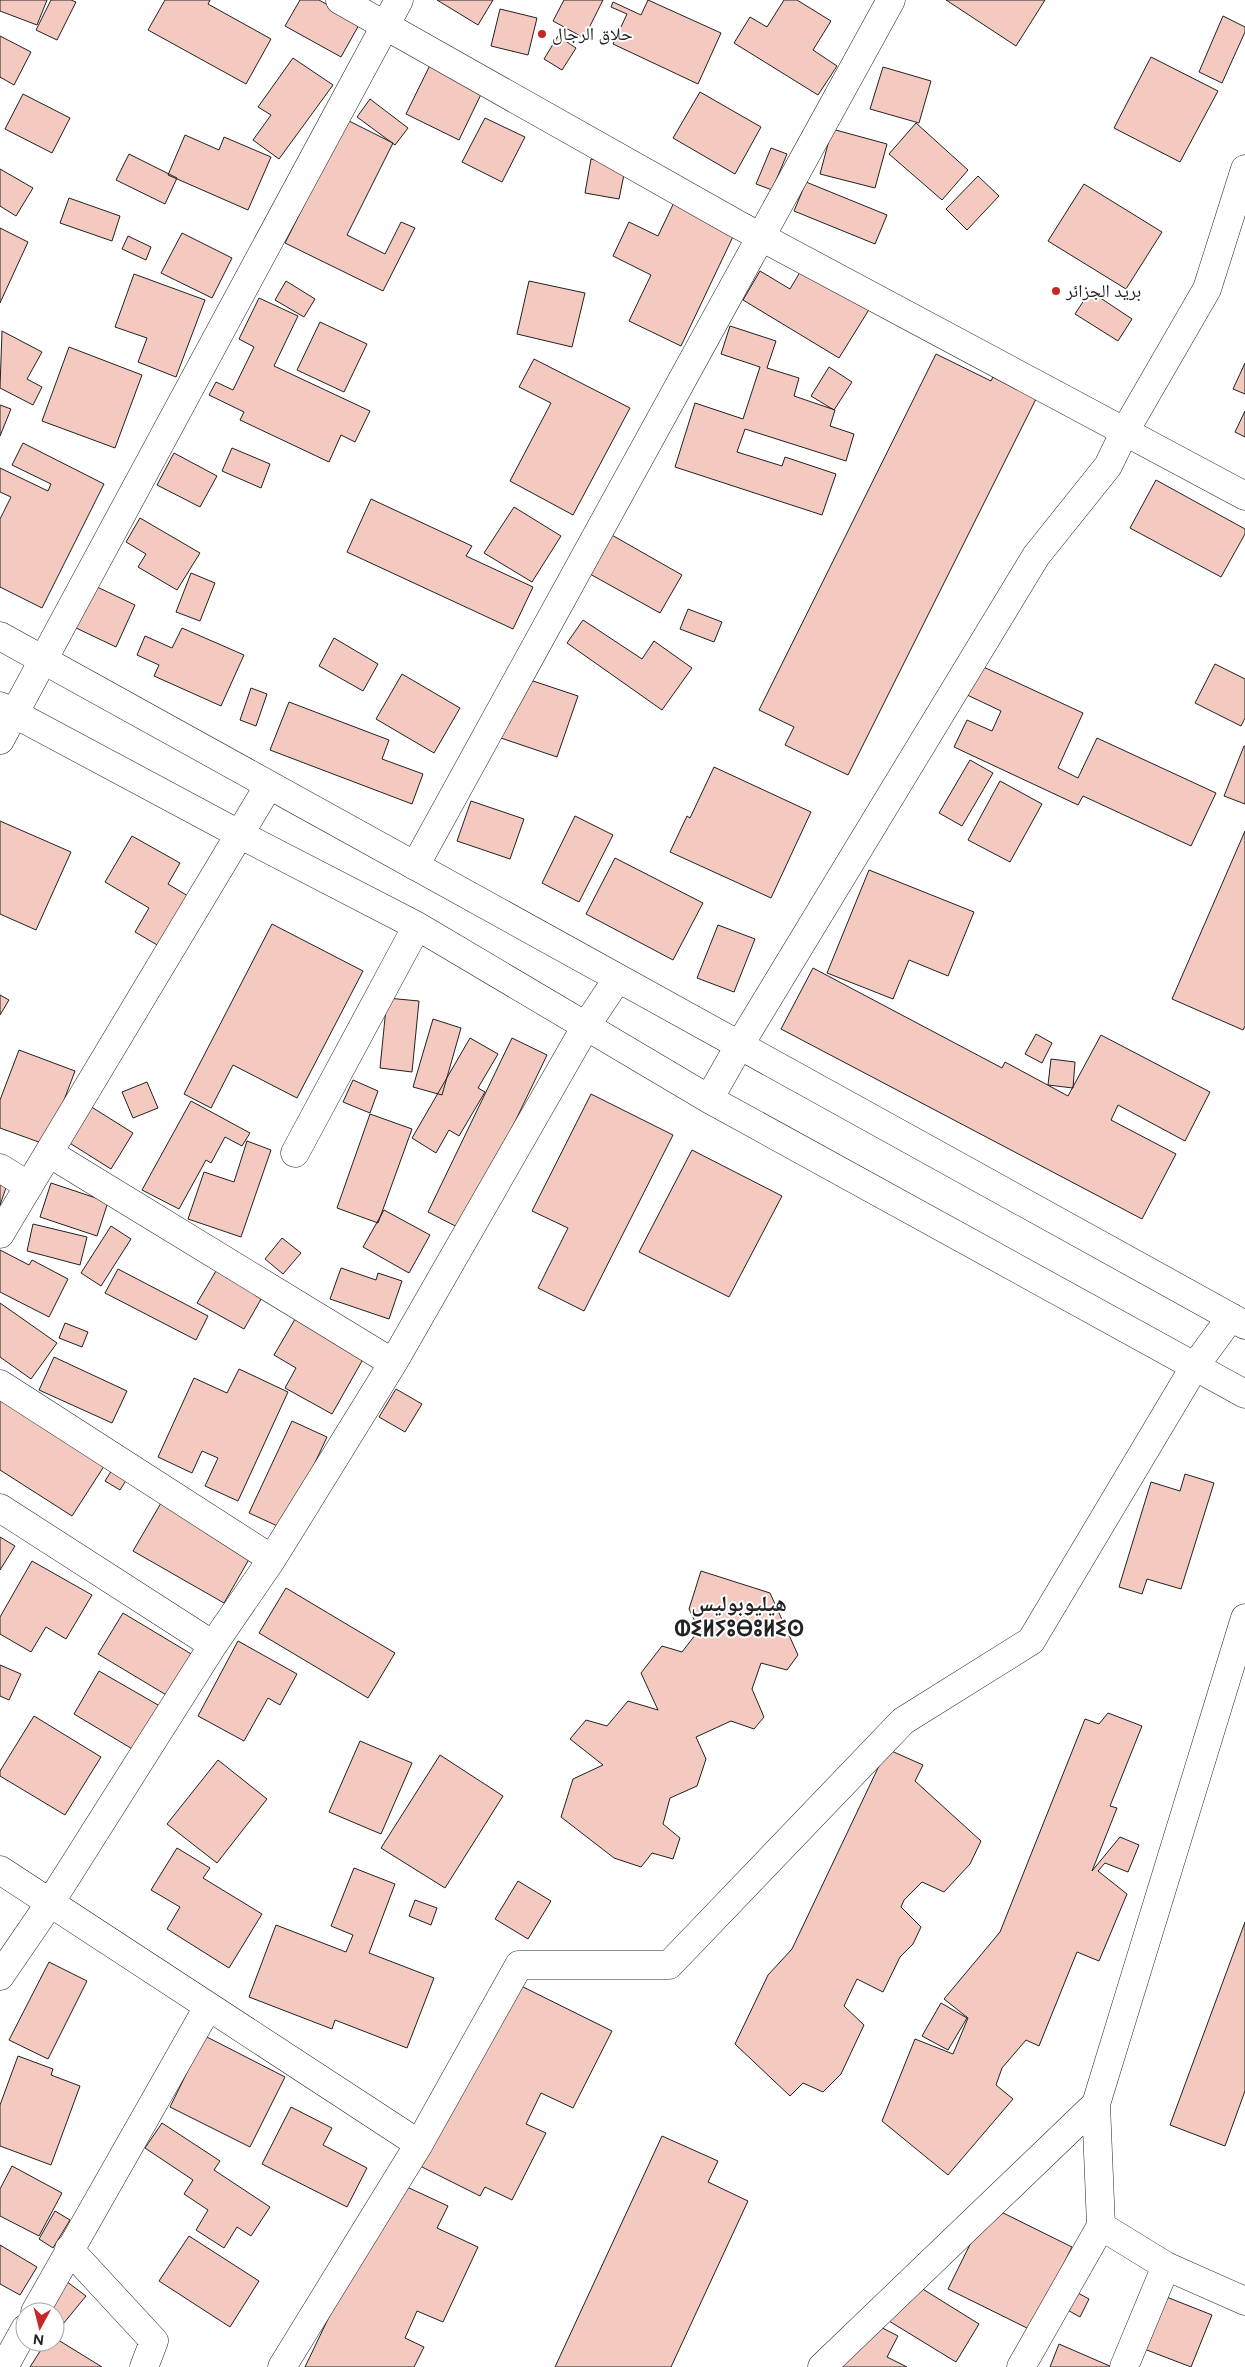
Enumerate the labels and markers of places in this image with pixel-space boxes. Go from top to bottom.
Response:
place label: حلاق الرجال [552,23,633,45]
marker: حلاق الرجال [536,28,548,40]
place label: بريد الجزائر [1065,280,1141,302]
marker: بريد الجزائر [1050,285,1062,297]

